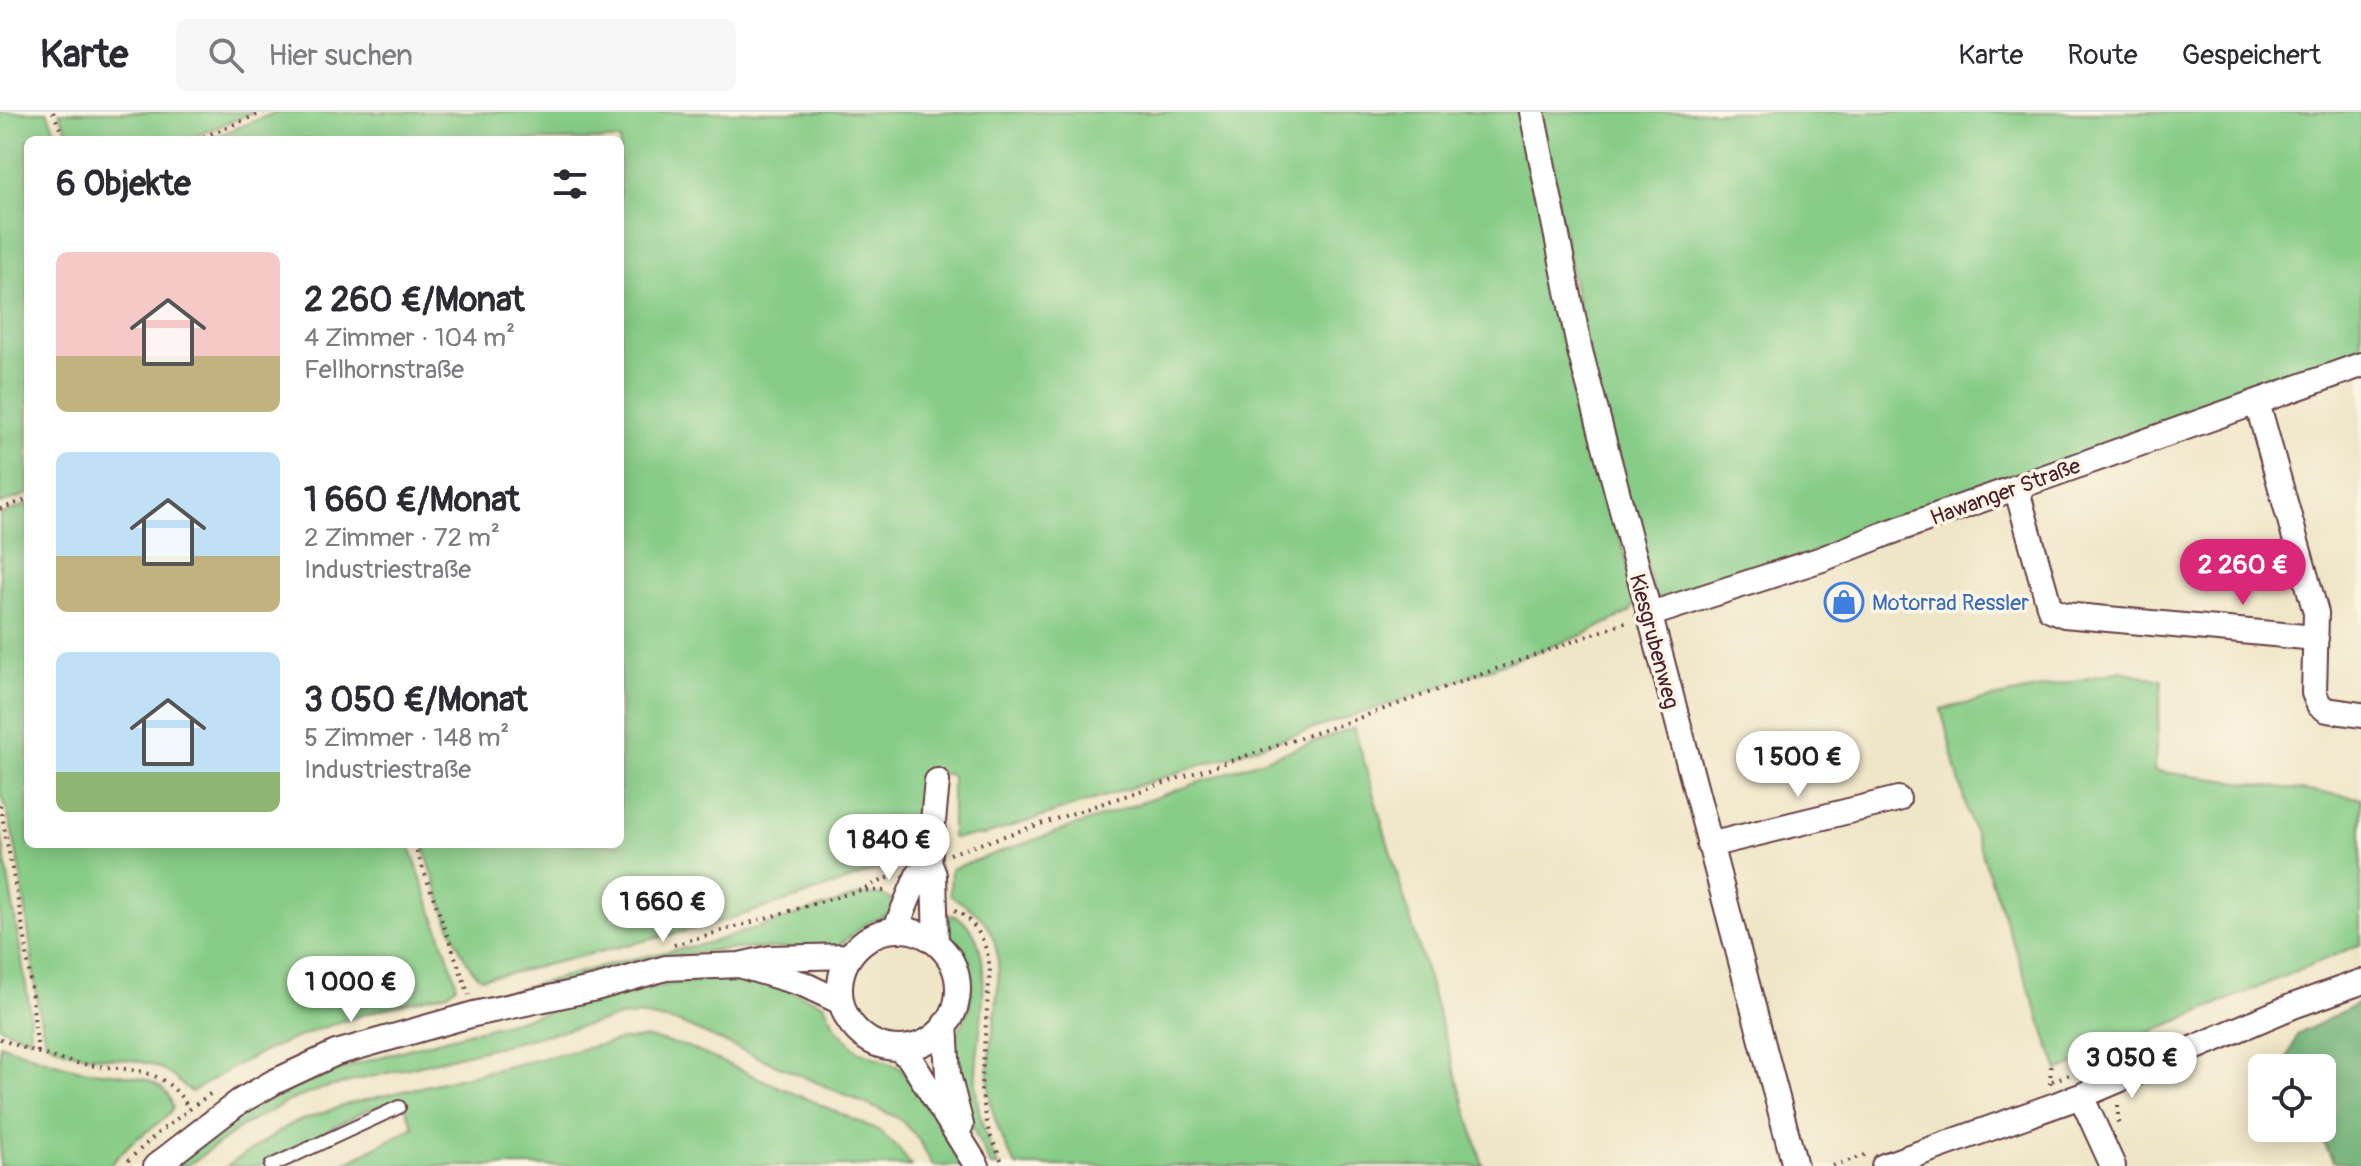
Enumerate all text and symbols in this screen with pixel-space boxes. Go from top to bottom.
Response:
search box [176,19,736,91]
text: Karte [40,31,128,79]
icon: search [204,33,248,77]
text: Hier suchen [268,37,413,74]
text: Karte [1958,38,2023,73]
text: Route [2067,38,2138,73]
text: Gespeichert [2182,38,2321,73]
icon: filters [548,162,592,206]
text: 6 Objekte [56,163,191,206]
text: 2 260 €/Monat [304,279,525,322]
icon: home [120,284,216,380]
text: 4 Zimmer · 104 m² [304,322,515,354]
text: Fellhornstraße [304,354,464,386]
street label: Hawanger Straße [1926,452,2085,532]
text: 1 660 €/Monat [304,479,520,522]
icon: home [120,484,216,580]
text: 2 Zimmer · 72 m² [304,522,500,554]
pin: 2 260 € [2169,539,2317,607]
text: 2 260 € [2198,549,2288,581]
text: Industriestraße [304,554,471,586]
street label: Kiesgrubenweg [1623,571,1685,712]
shop icon: Motorrad Ressler [1823,581,1865,623]
place label: Motorrad Ressler [1872,589,2029,617]
text: 3 050 €/Monat [304,679,527,722]
icon: home [120,684,216,780]
text: 5 Zimmer · 148 m² [304,722,509,754]
pin: 1 500 € [1724,731,1872,799]
text: 1 500 € [1754,741,1842,773]
text: Industriestraße [304,754,471,786]
pin: 1 840 € [815,814,963,882]
text: 1 840 € [847,824,931,856]
pin: 1 660 € [589,876,737,944]
text: 1 660 € [620,886,706,918]
pin: 1 000 € [277,956,425,1024]
text: 1 000 € [305,966,397,998]
pin: 3 050 € [2058,1032,2206,1100]
text: 3 050 € [2086,1042,2178,1074]
map controls [2248,1054,2336,1142]
button: locate [2248,1054,2336,1142]

